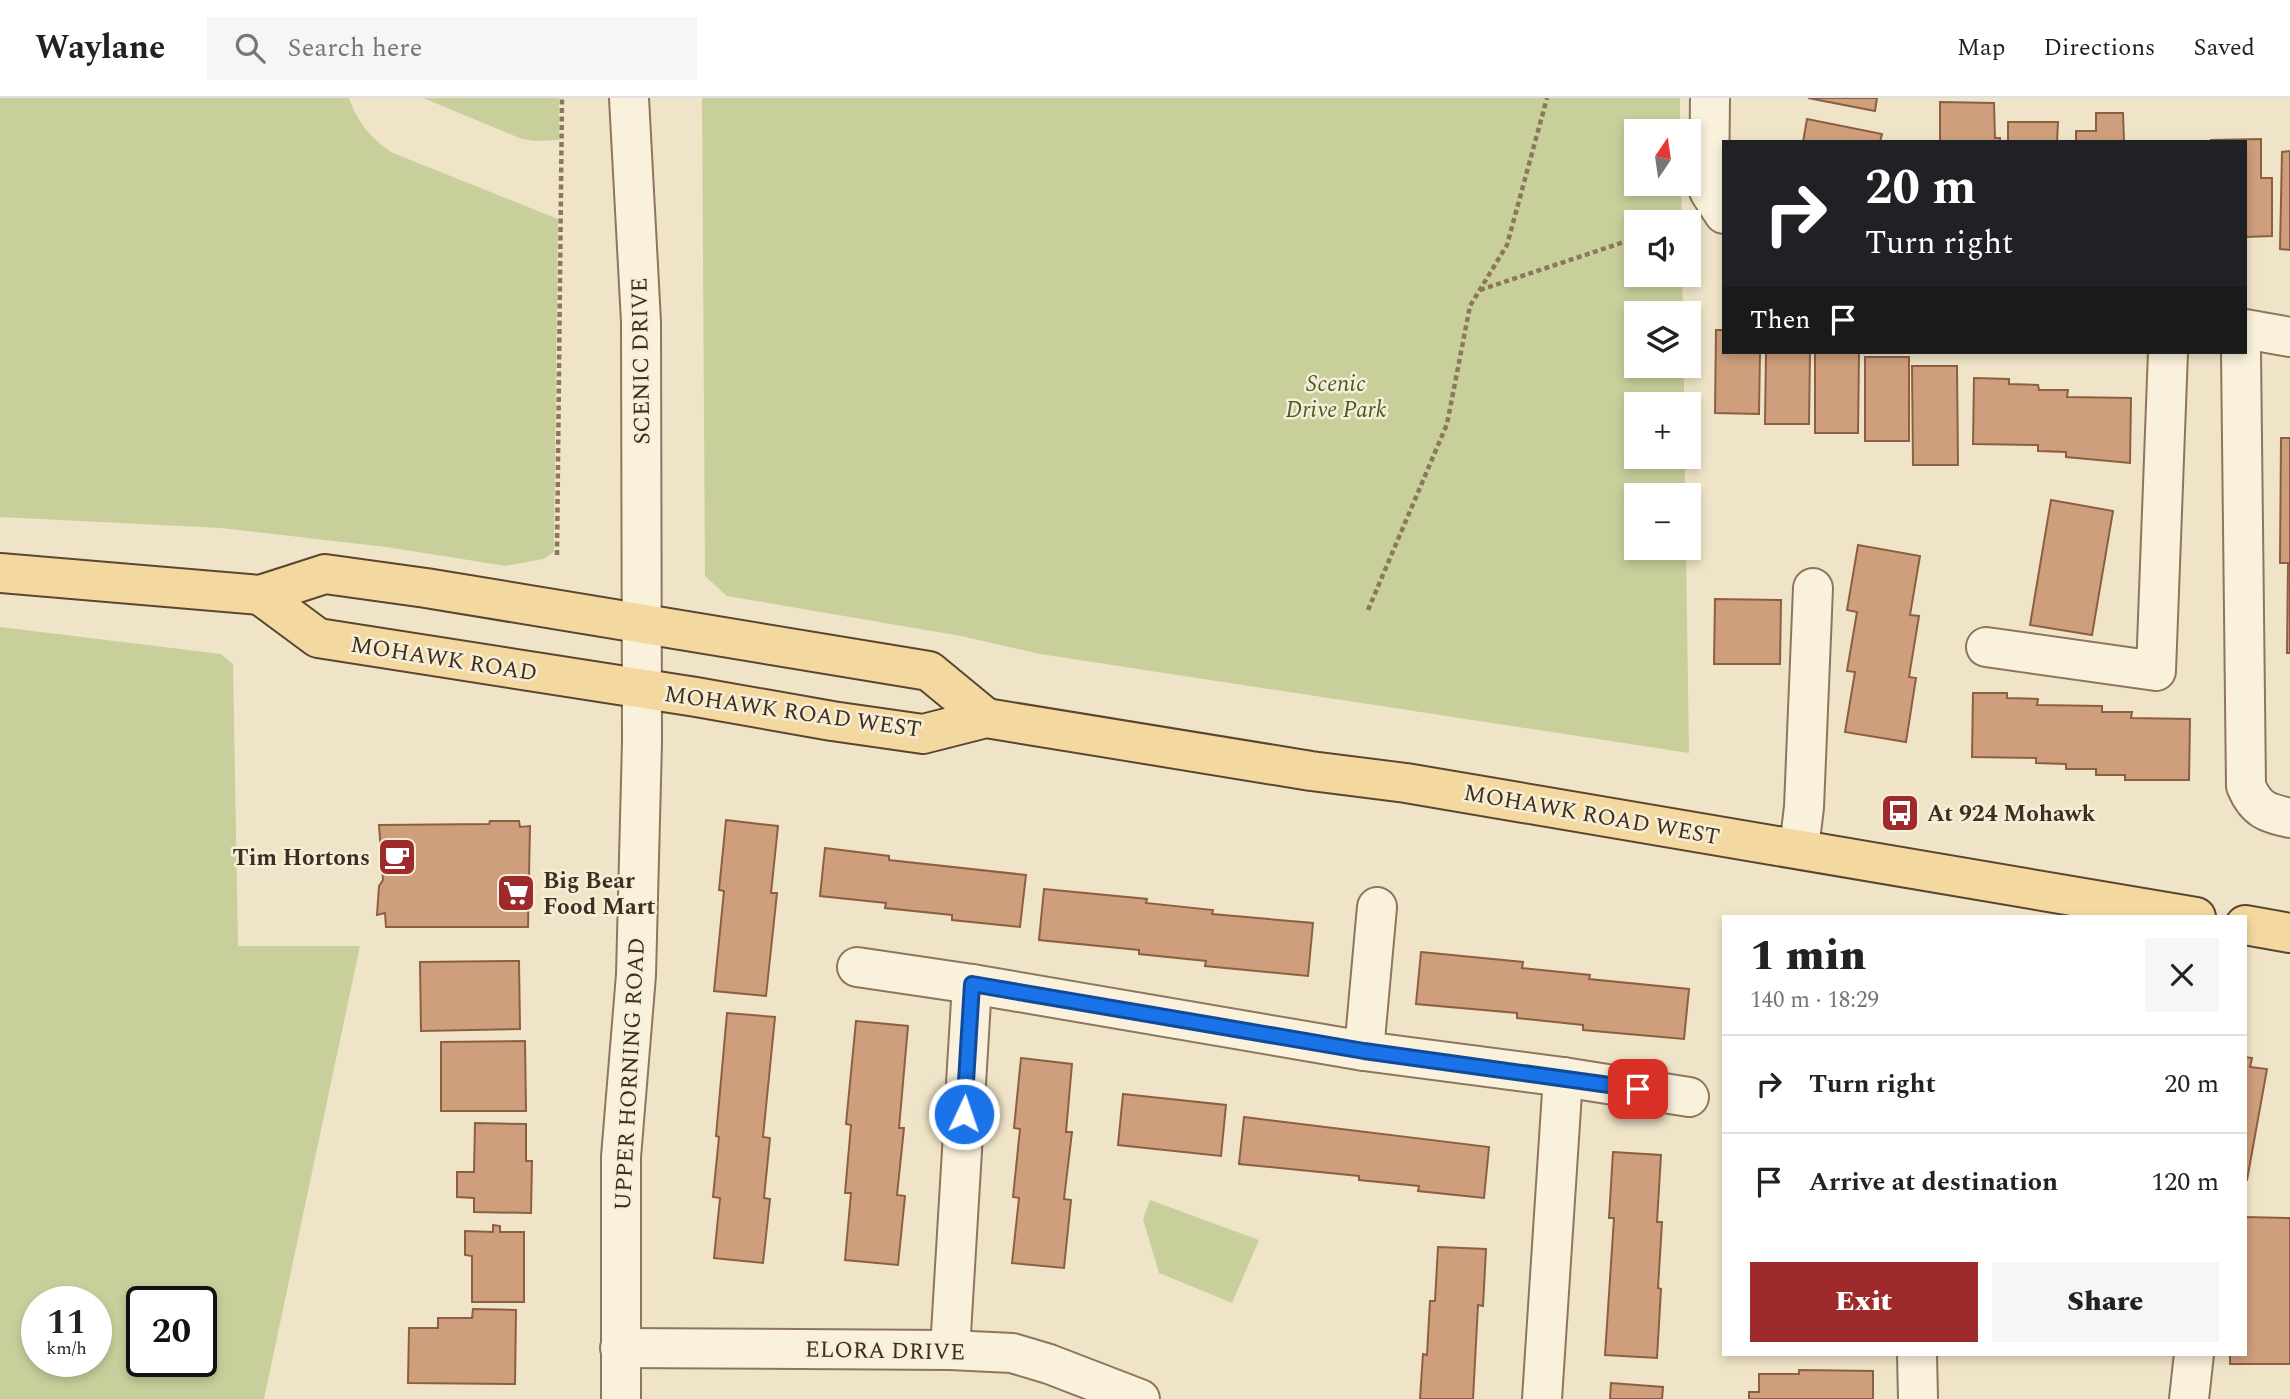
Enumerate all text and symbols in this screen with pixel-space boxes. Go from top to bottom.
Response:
search box [207,17,697,80]
text: Waylane [35,23,165,73]
text: Search here [287,28,422,68]
icon: search [231,29,269,67]
text: Map [1957,30,2005,66]
text: Directions [2043,30,2155,66]
text: Saved [2193,30,2255,66]
north arrow [1624,119,1701,196]
map controls [1624,119,1701,560]
text: 20 m [1865,151,1976,226]
icon: right [1750,168,1841,259]
button: sound [1624,210,1701,287]
text: Turn right [1865,219,2013,268]
street label: SCENIC DRIVE [623,277,660,445]
text: Then [1750,300,1810,340]
button: layers [1624,301,1701,378]
icon: arrive [1824,301,1862,339]
park label: Scenic Drive Park [1286,367,1387,428]
button: + [1624,392,1701,469]
button: − [1624,483,1701,560]
street label: MOHAWK ROAD [348,627,540,692]
street label: MOHAWK ROAD WEST [662,677,924,748]
street label: MOHAWK ROAD WEST [1461,776,1723,855]
bus stop icon: At 924 Mohawk [1879,792,1921,834]
place label: At 924 Mohawk [1927,797,2096,832]
cafe icon: Tim Hortons [376,836,418,878]
place label: Tim Hortons [233,841,370,876]
place label: Big Bear Food Mart [543,864,656,925]
supermarket icon: Big Bear Food Mart [495,872,537,914]
text: 1 min [1750,925,1866,988]
street label: UPPER HORNING ROAD [606,937,655,1211]
button: close [2145,938,2219,1012]
text: 140 m · 18:29 [1750,983,1879,1018]
pin [1608,1059,1668,1119]
text: Turn right [1809,1064,1936,1104]
text: 20 m [2164,1064,2219,1104]
icon: right [1750,1065,1788,1103]
icon: arrive [1619,1070,1657,1108]
position arrow [927,1077,1001,1151]
text: Arrive at destination [1809,1162,2058,1202]
text: 120 m [2151,1162,2219,1202]
icon: arrive [1750,1163,1788,1201]
button: Exit [1750,1262,1978,1342]
button: Share [1992,1262,2219,1342]
speed limit sign: 20 [126,1286,217,1377]
text: 11 [47,1296,86,1349]
street label: ELORA DRIVE [805,1333,965,1370]
text: km/h [46,1335,87,1362]

